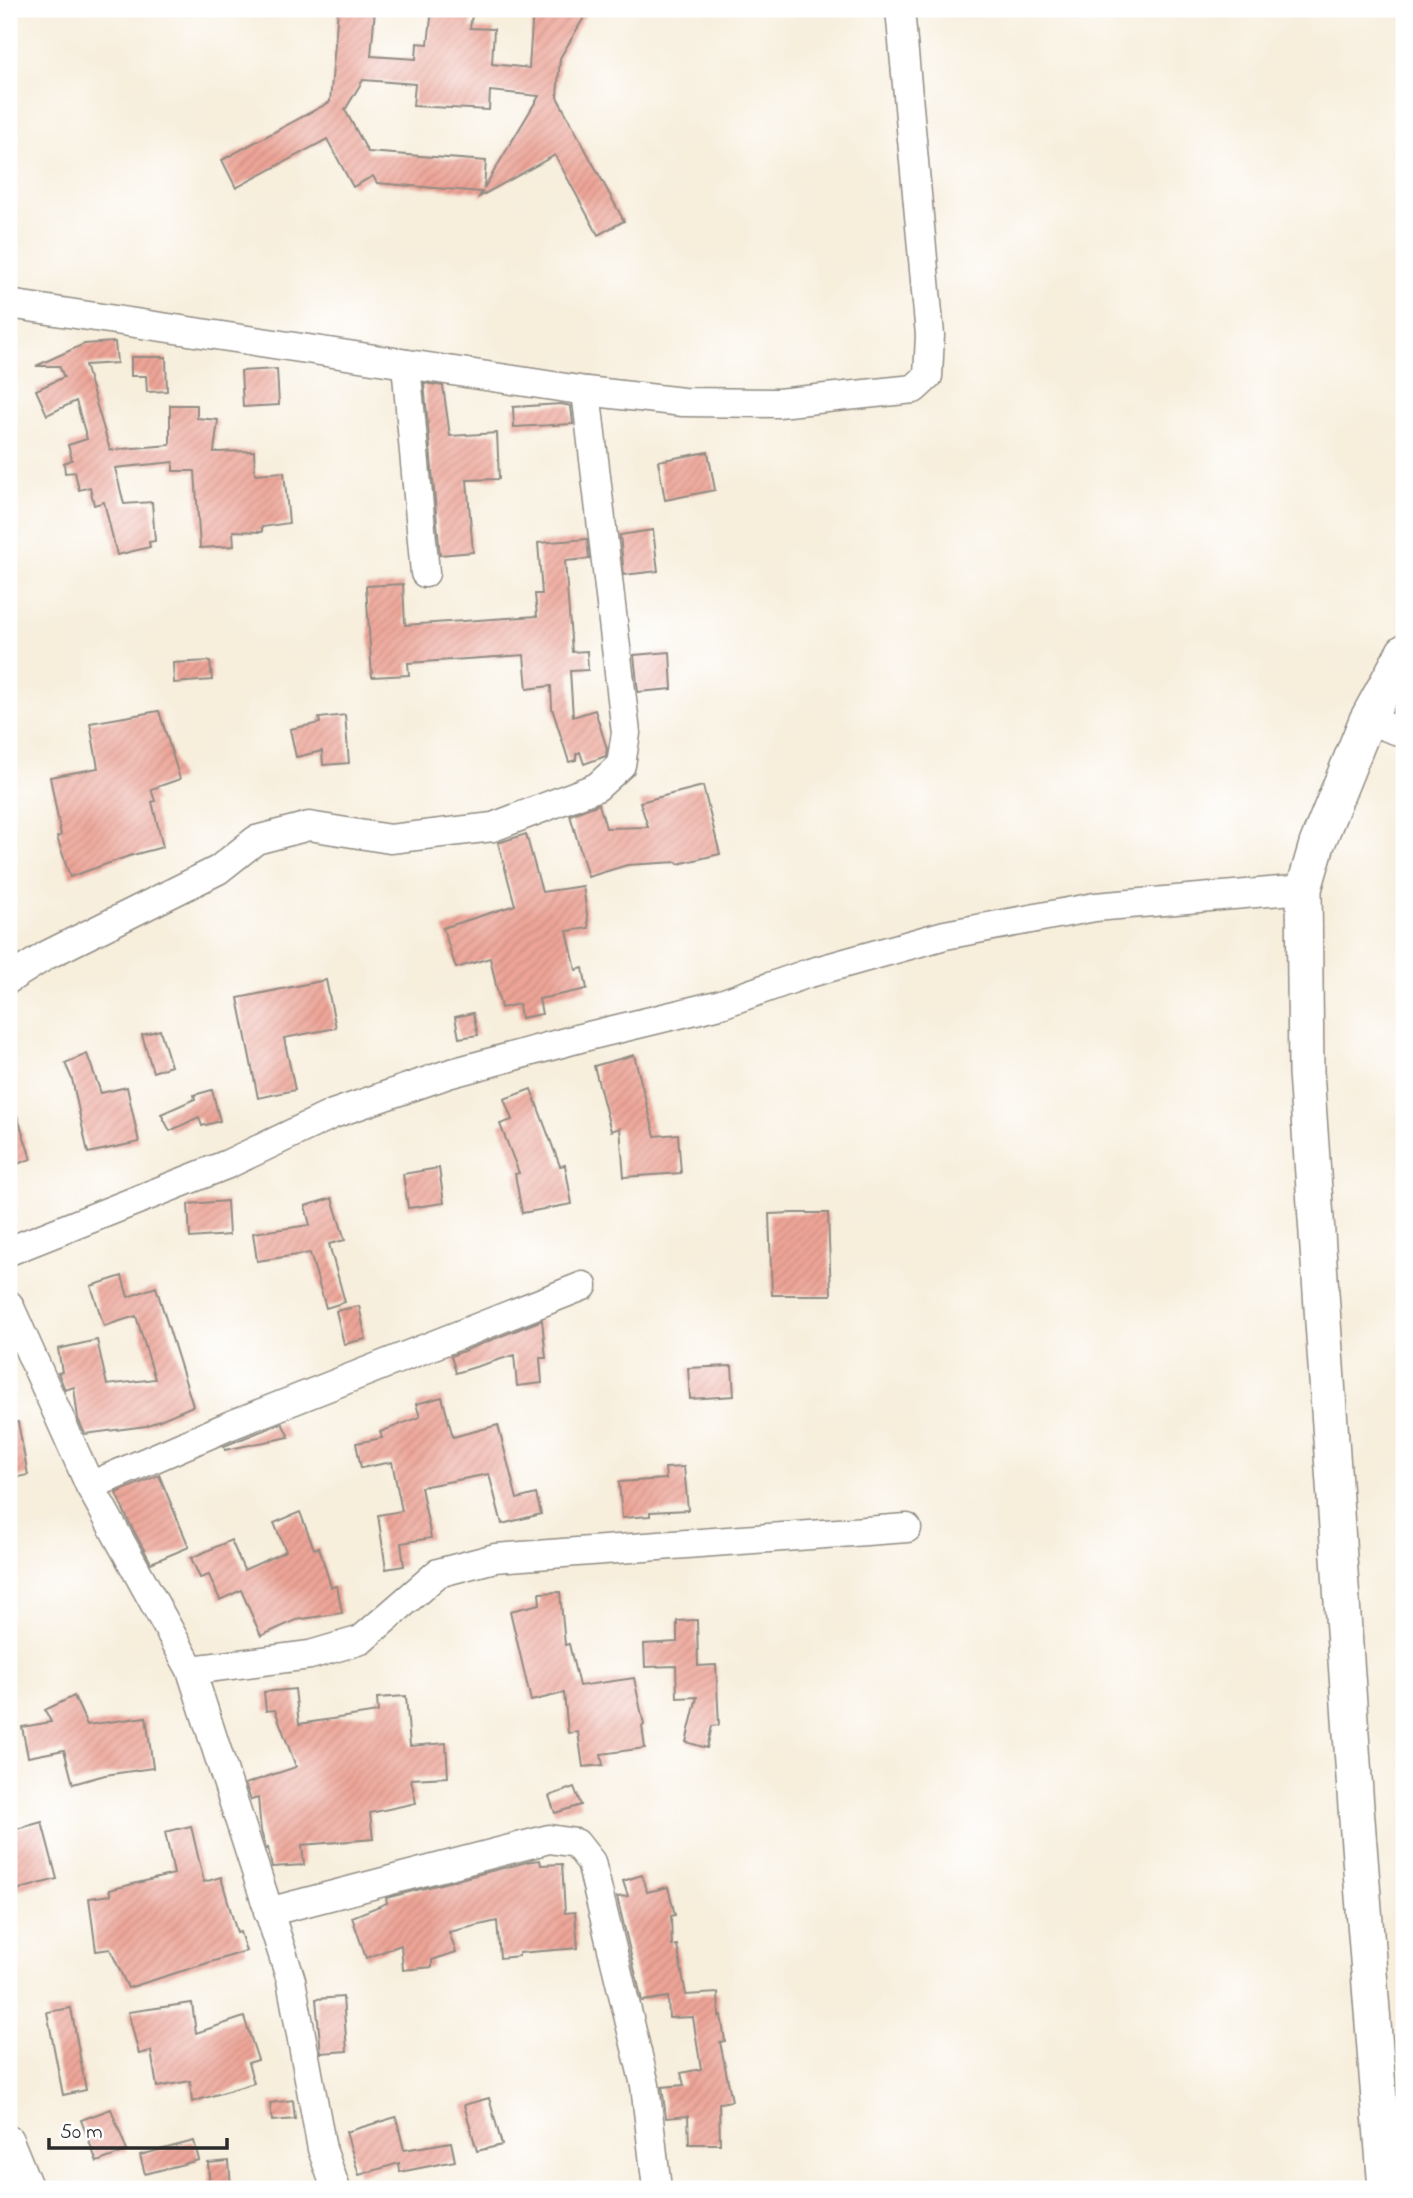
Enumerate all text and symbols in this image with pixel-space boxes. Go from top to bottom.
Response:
scale bar [49,2107,228,2151]
text: 50 m [60,2118,103,2148]

